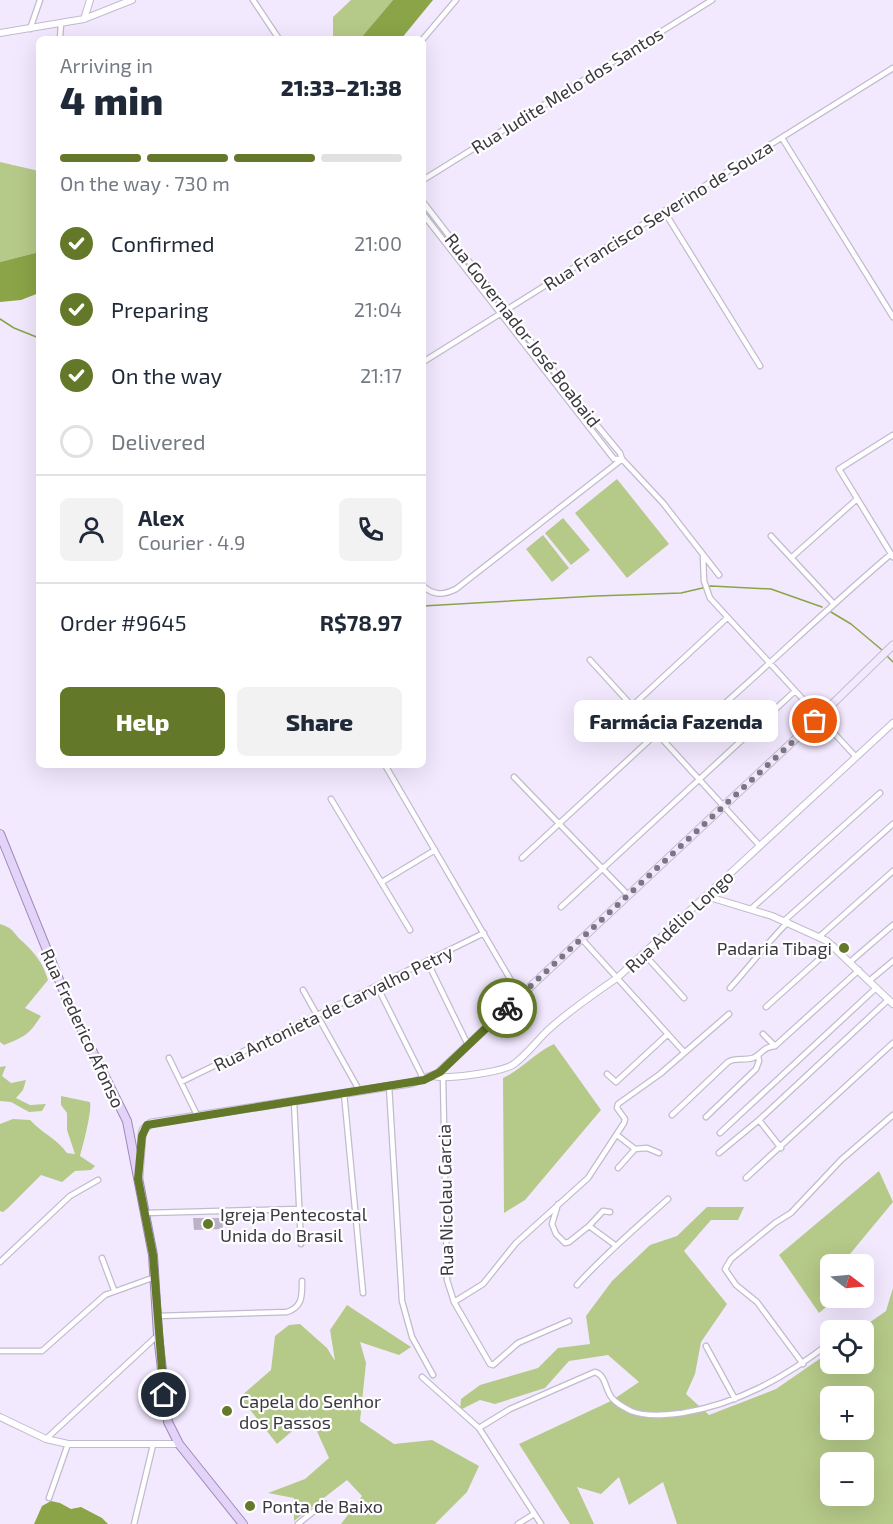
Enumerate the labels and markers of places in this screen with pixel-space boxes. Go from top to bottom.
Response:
pin [789,695,840,746]
callout: Farmácia Fazenda [575,700,779,742]
place label: Padaria Tibagi [717,937,832,959]
marker: Padaria Tibagi [837,941,851,955]
place label: Igreja Pentecostal Unida do Brasil [220,1203,368,1246]
marker: Igreja Pentecostal Unida do Brasil [201,1217,215,1231]
pin [138,1369,189,1420]
place label: Capela do Senhor dos Passos [239,1390,381,1433]
marker: Capela do Senhor dos Passos [220,1404,234,1418]
place label: Ponta de Baixo [262,1495,383,1517]
marker: Ponta de Baixo [243,1499,257,1513]

